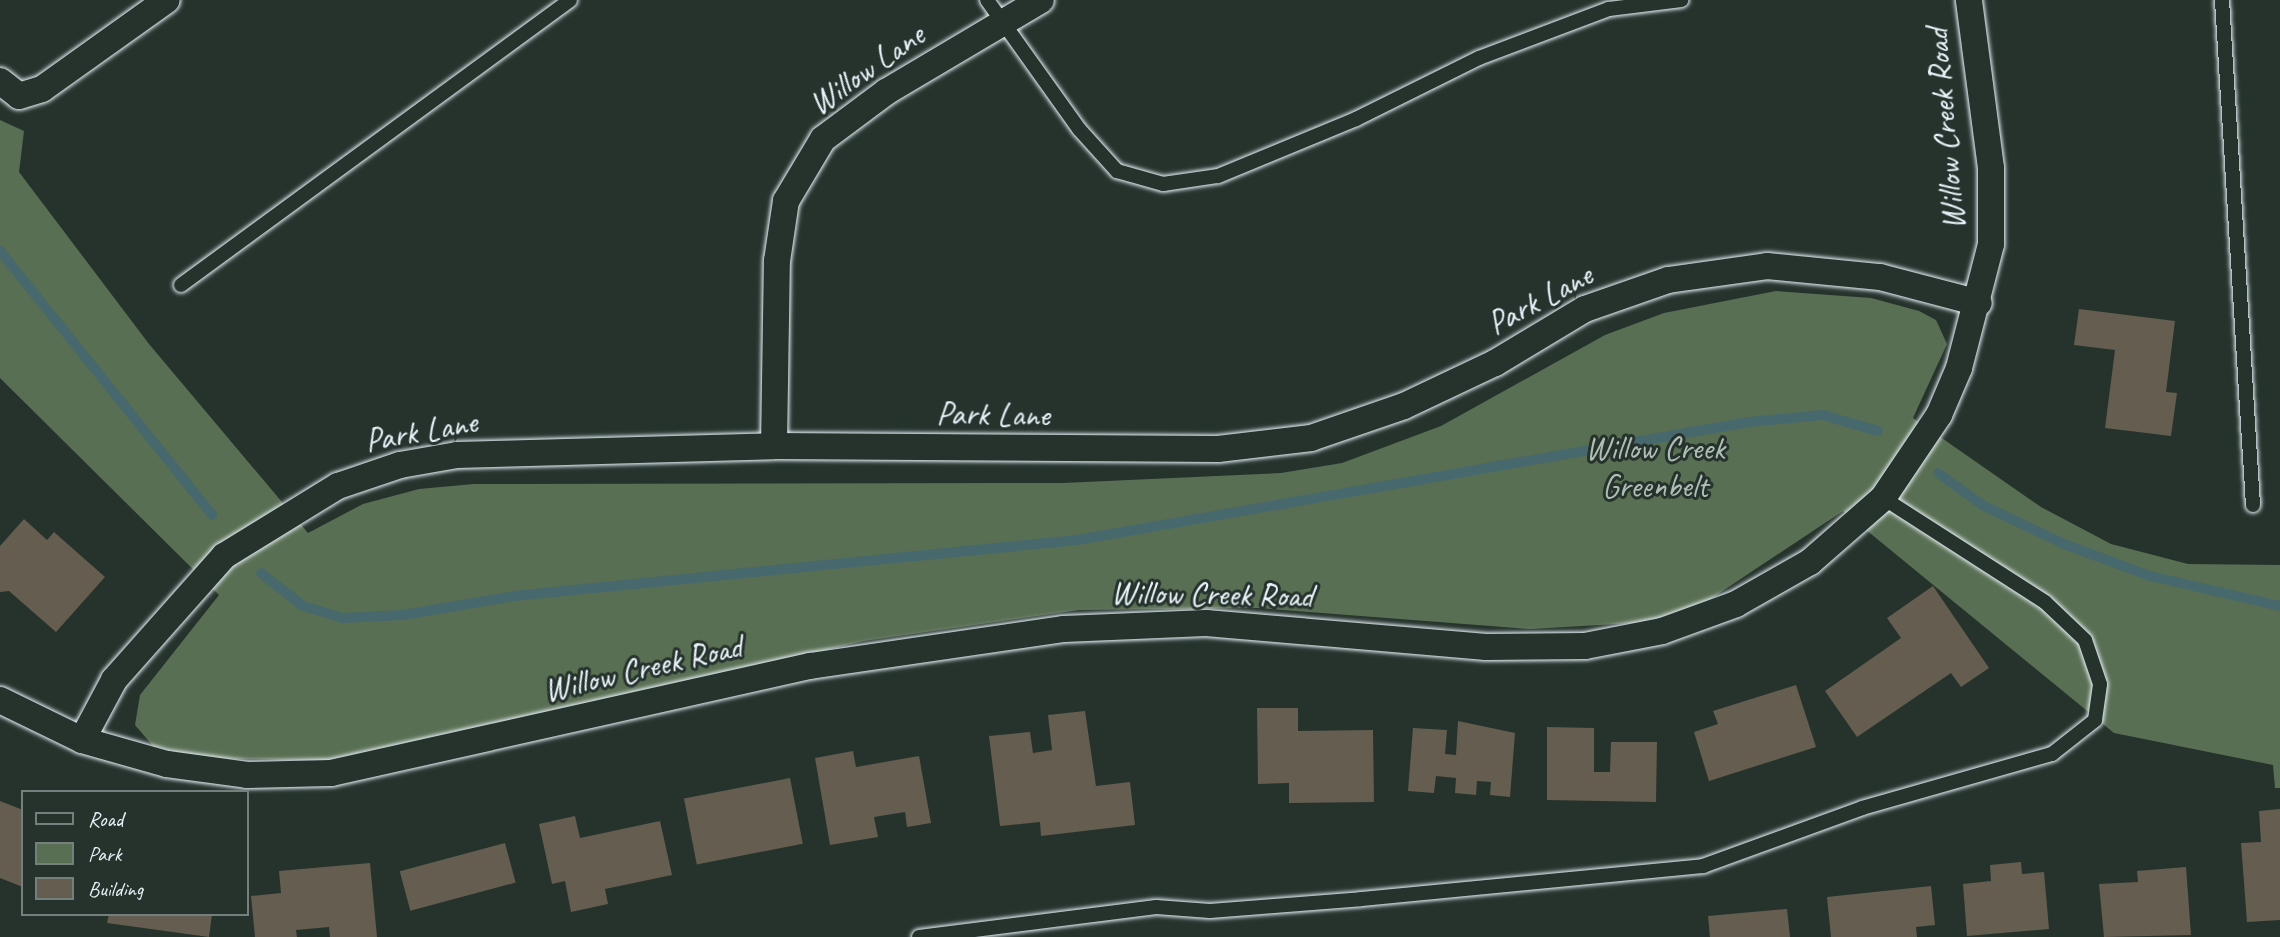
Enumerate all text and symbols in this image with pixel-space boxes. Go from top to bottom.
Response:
street label: Willow Lane [801,16,933,124]
street label: Willow Creek Road [1917,26,1975,232]
street label: Park Lane [1480,256,1600,344]
street label: Park Lane [935,394,1051,436]
street label: Park Lane [361,403,481,461]
park label: Willow Creek Greenbelt [1585,429,1725,507]
street label: Willow Creek Road [1110,573,1314,617]
street label: Willow Creek Road [540,627,746,711]
legend [21,790,248,916]
text: Road [88,806,123,832]
text: Park [88,841,121,867]
text: Building [88,876,143,902]

